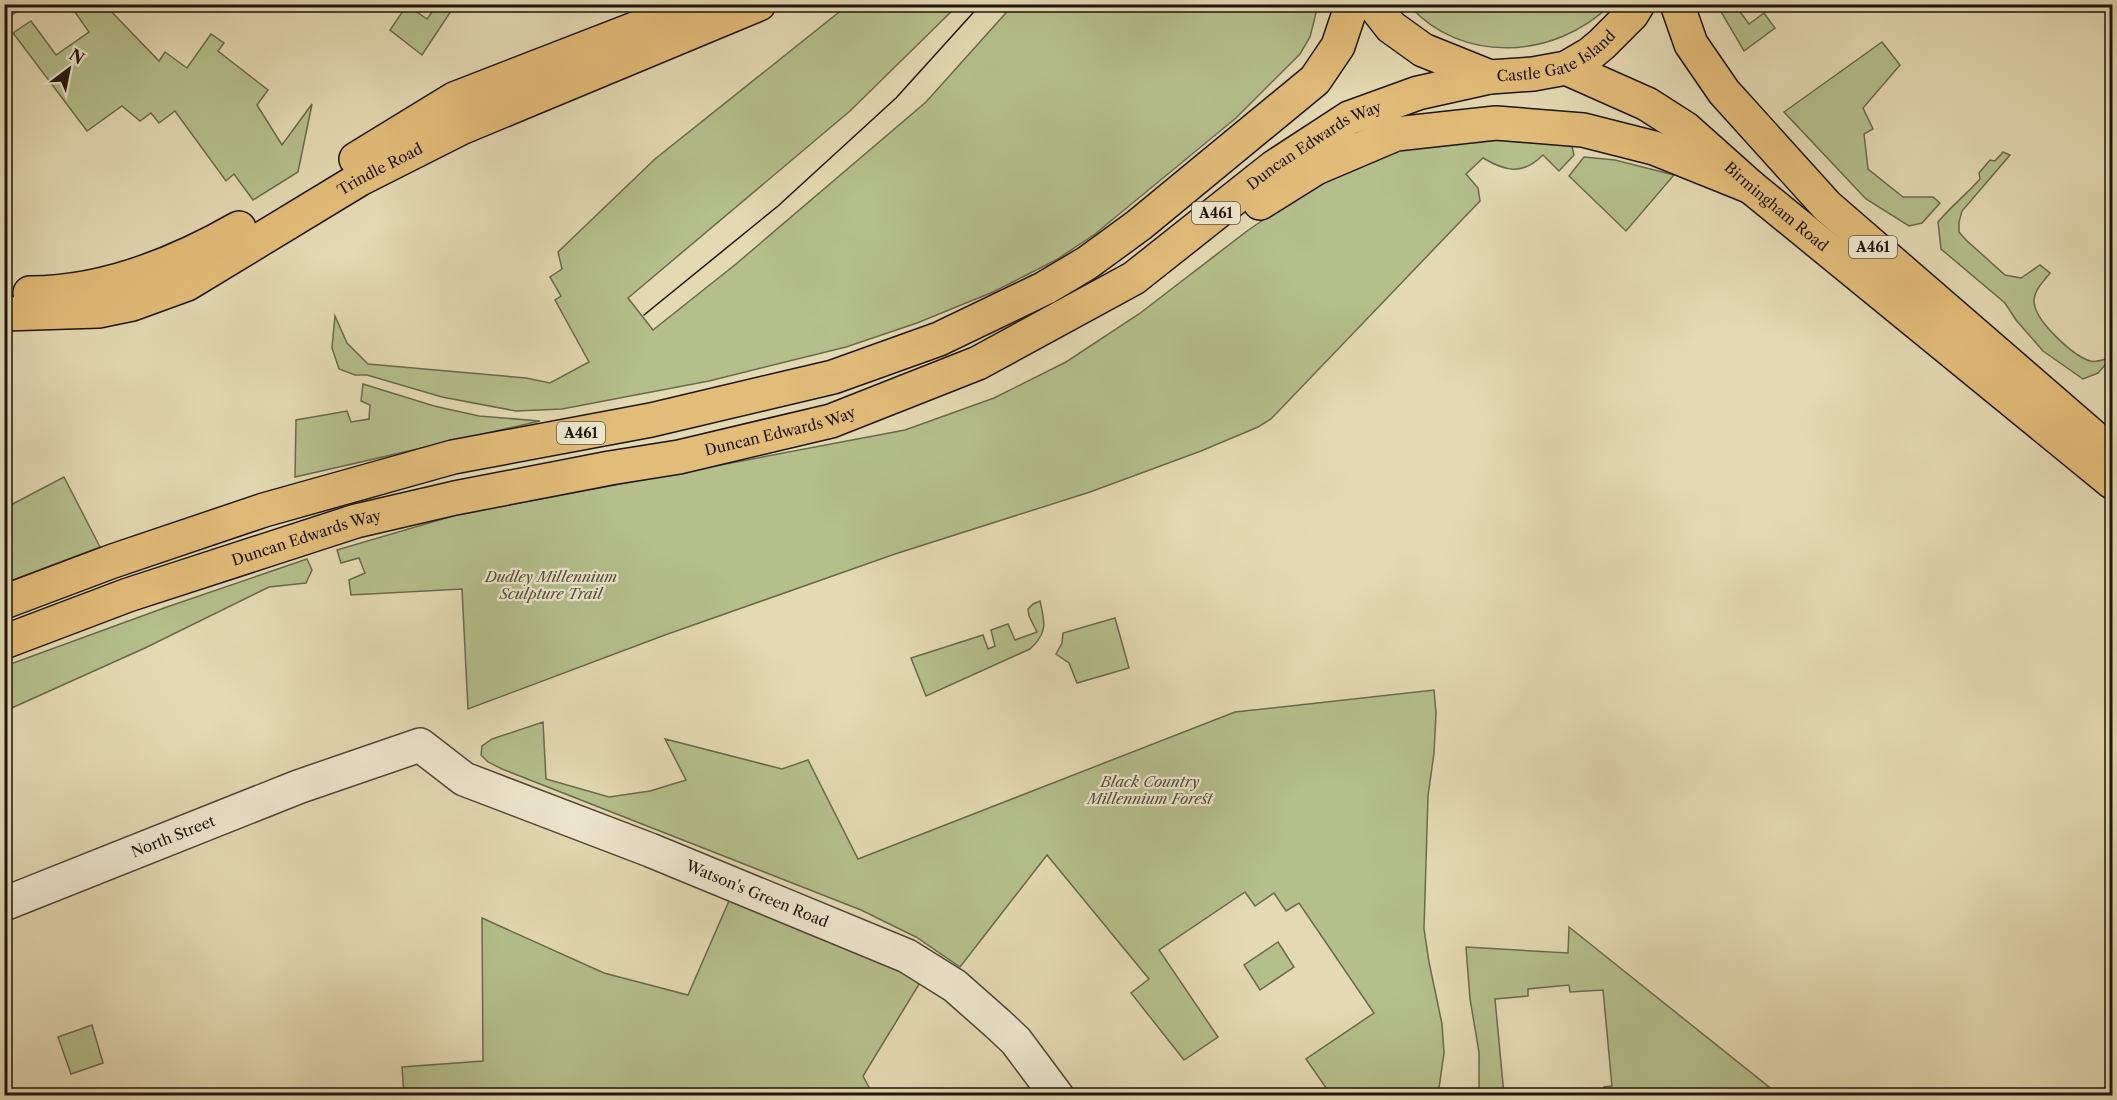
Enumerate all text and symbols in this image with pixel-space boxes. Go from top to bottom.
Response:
street label: Castle Gate Island [1496,26,1619,86]
north arrow [39,39,99,99]
text: N [66,44,88,68]
street label: Duncan Edwards Way [1243,97,1385,194]
street label: Trindle Road [334,139,426,199]
street label: Birmingham Road [1720,158,1832,255]
road number: A461 [1192,202,1240,224]
road number: A461 [1849,236,1897,258]
street label: Duncan Edwards Way [703,402,859,460]
road number: A461 [557,422,605,444]
street label: Duncan Edwards Way [229,505,383,570]
park label: Dudley Millennium Sculpture Trail [484,567,617,603]
park label: Black Country Millennium Forest [1086,772,1213,808]
street label: North Street [128,811,218,861]
street label: Watson's Green Road [682,855,831,932]

